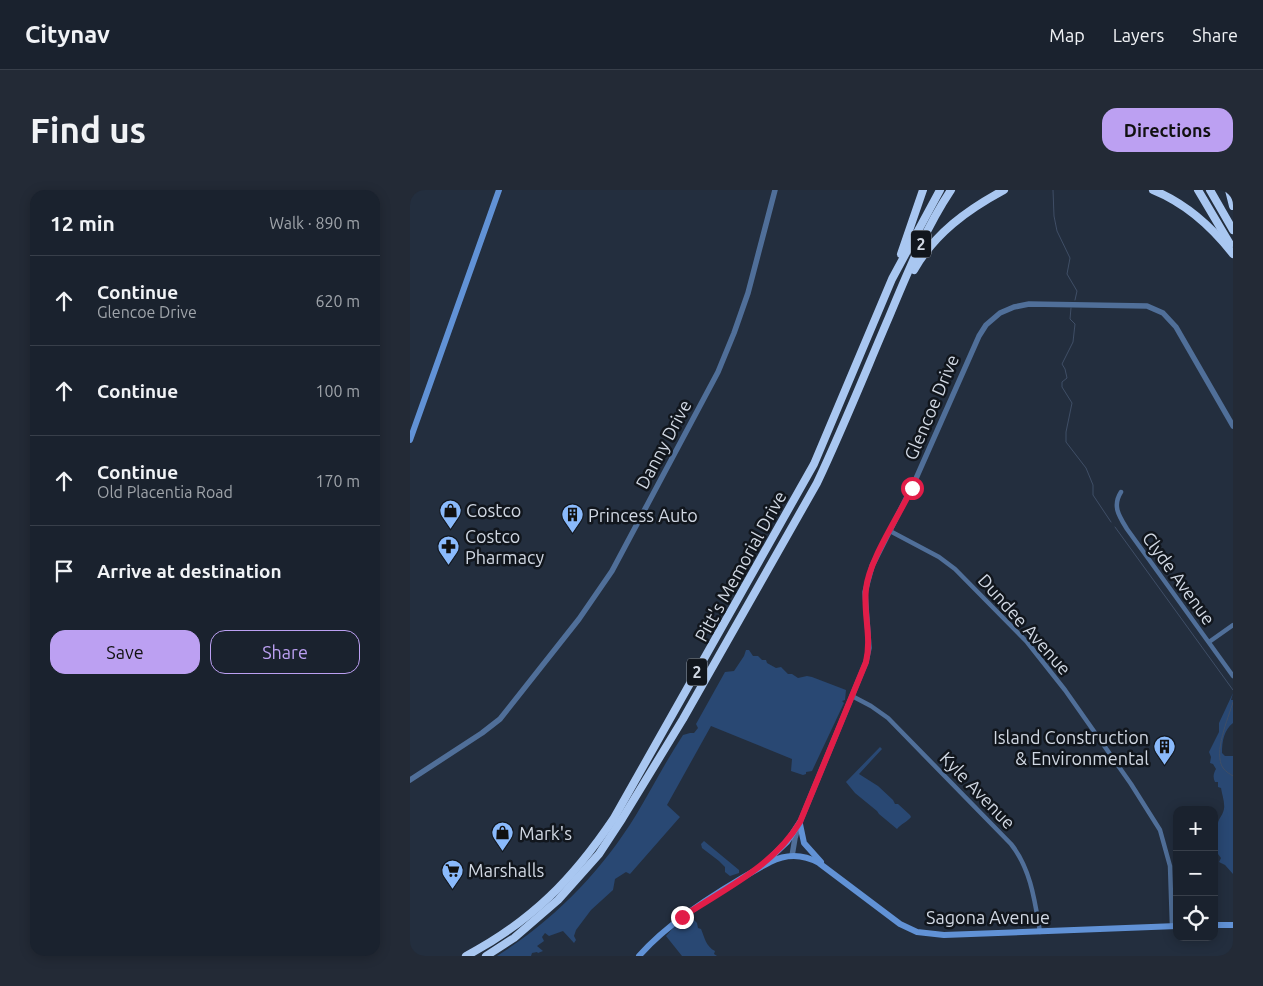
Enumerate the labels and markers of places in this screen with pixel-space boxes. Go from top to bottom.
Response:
shop icon: Costco [438,498,462,529]
place label: Costco [466,500,521,520]
building icon: Princess Auto [560,503,584,534]
place label: Princess Auto [588,505,698,525]
place label: Costco Pharmacy [465,526,544,567]
pharmacy icon: Costco Pharmacy [437,534,461,565]
place label: Island Construction & Environmental [993,727,1149,768]
building icon: Island Construction & Environmental [1153,735,1177,766]
shop icon: Mark's [491,821,515,852]
place label: Mark's [519,823,572,843]
supermarket icon: Marshalls [440,858,464,889]
place label: Marshalls [468,860,544,880]

